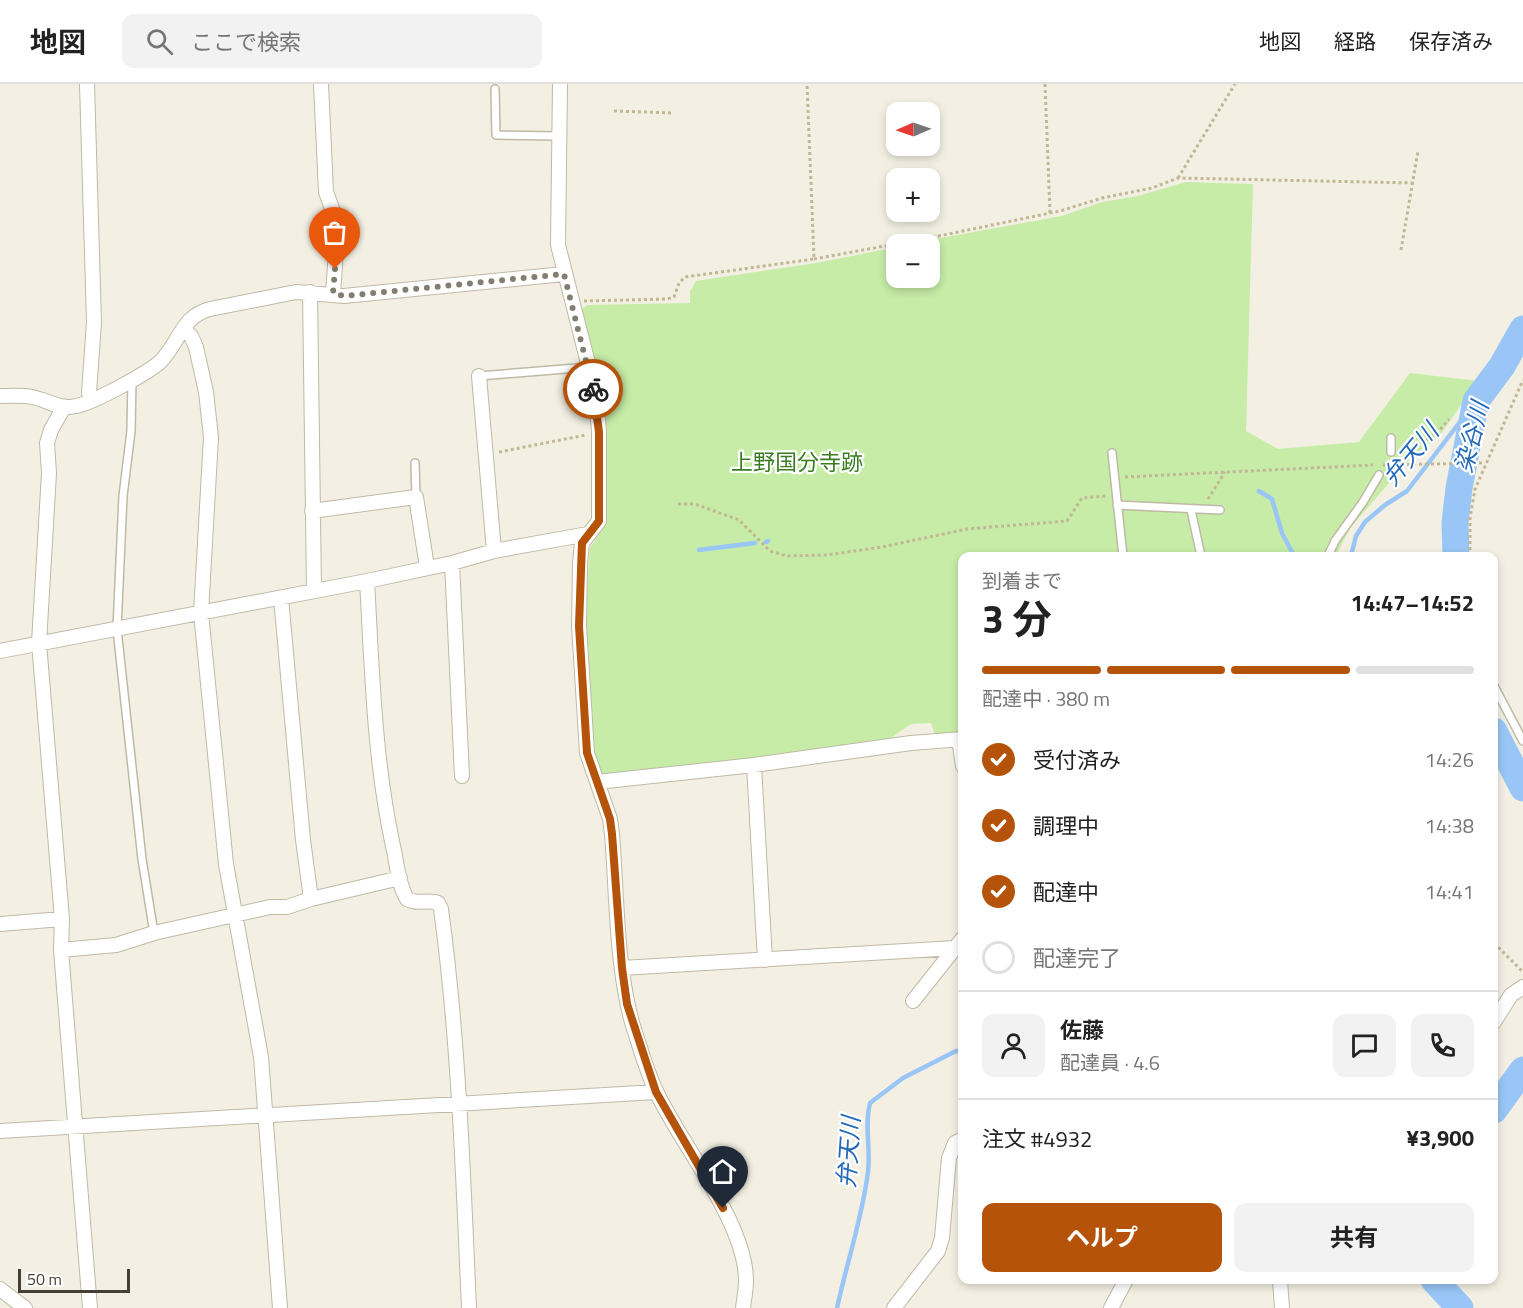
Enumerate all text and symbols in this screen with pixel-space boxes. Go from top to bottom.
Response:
search box [122,14,542,68]
text: 地図 [30,20,86,63]
icon: search [143,25,176,58]
text: ここで検索 [191,25,301,59]
text: 地図 [1259,25,1301,57]
text: 経路 [1334,25,1376,57]
text: 保存済み [1409,25,1493,57]
north arrow [886,102,940,156]
map controls [886,102,940,288]
button: + [886,168,940,222]
pin [309,207,360,269]
icon: bag [318,216,351,249]
button: − [886,234,940,288]
courier [563,359,623,419]
icon: bike [577,373,610,406]
water label: 染谷川 [1445,395,1498,476]
water label: 弁天川 [1373,413,1449,493]
park label: 上野国分寺跡 [731,445,863,479]
text: 到着まで [982,565,1062,596]
text: 14:47–14:52 [1351,586,1474,620]
text: 3 分 [982,589,1051,648]
text: 配達中 · 380 m [982,683,1110,714]
icon: check [982,743,1015,776]
text: 受付済み [1033,743,1121,777]
text: 14:26 [1425,744,1474,775]
icon: check [982,809,1015,842]
text: 調理中 [1033,809,1099,843]
text: 14:38 [1425,810,1474,841]
icon: check [982,875,1015,908]
text: 配達中 [1033,875,1099,909]
text: 14:41 [1425,876,1474,907]
text: 配達完了 [1033,941,1121,975]
text: 佐藤 [1060,1013,1104,1047]
button: person [982,1014,1045,1077]
button: chat [1333,1014,1396,1077]
button: phone [1411,1014,1474,1077]
text: 配達員 · 4.6 [1060,1047,1160,1078]
water label: 弁天川 [828,1112,869,1189]
text: ¥3,900 [1407,1121,1474,1155]
text: 注文 #4932 [982,1122,1092,1156]
pin [697,1146,748,1208]
icon: home [706,1155,739,1188]
button: ヘルプ [982,1203,1222,1272]
button: 共有 [1234,1203,1474,1272]
scale bar [18,1266,130,1294]
text: 50 m [27,1267,62,1291]

